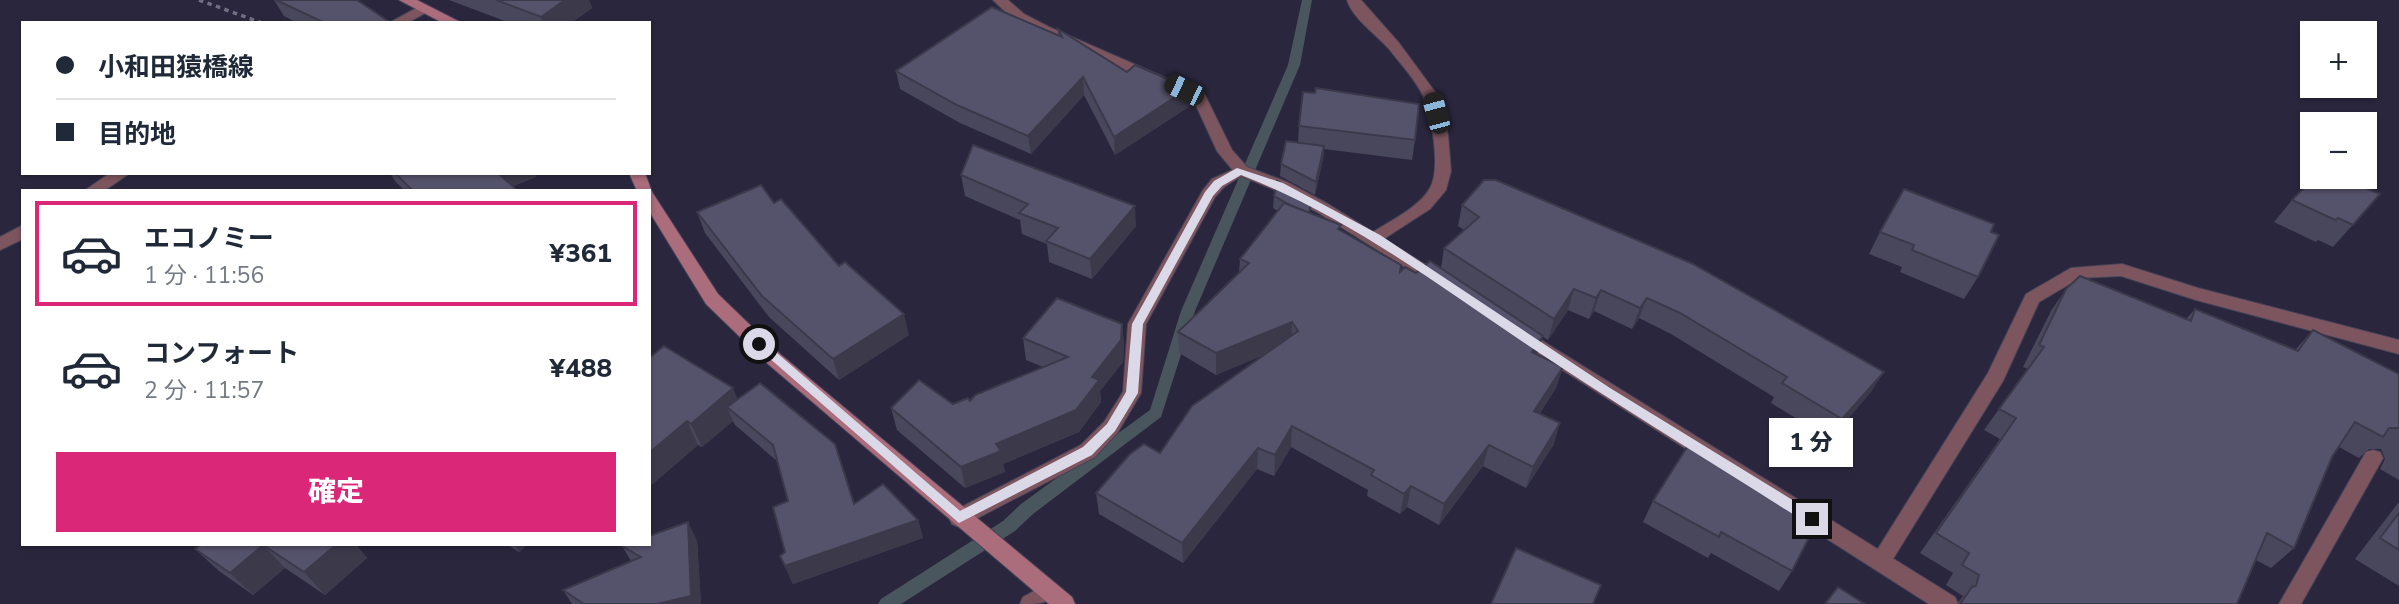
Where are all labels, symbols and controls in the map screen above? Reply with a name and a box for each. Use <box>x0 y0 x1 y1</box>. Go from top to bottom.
map controls <box>2300 21 2377 189</box>
button: + <box>2300 21 2377 98</box>
text: 小和田猿橋線 <box>98 50 254 85</box>
car <box>1161 71 1208 109</box>
car <box>1421 90 1452 136</box>
button: − <box>2300 112 2377 189</box>
text: 目的地 <box>98 117 176 152</box>
text: エコノミー <box>144 221 274 256</box>
icon: car <box>60 222 123 285</box>
text: ¥361 <box>550 236 612 271</box>
text: 1 分 · 11:56 <box>144 260 264 291</box>
route start <box>743 328 775 360</box>
text: コンフォート <box>144 336 299 371</box>
icon: car <box>60 337 123 400</box>
text: ¥488 <box>550 351 612 386</box>
text: 2 分 · 11:57 <box>144 375 264 406</box>
callout: 1 分 <box>1770 418 1854 466</box>
text: 1 分 <box>1789 427 1833 458</box>
button: 確定 <box>56 452 616 532</box>
route end <box>1796 503 1828 535</box>

